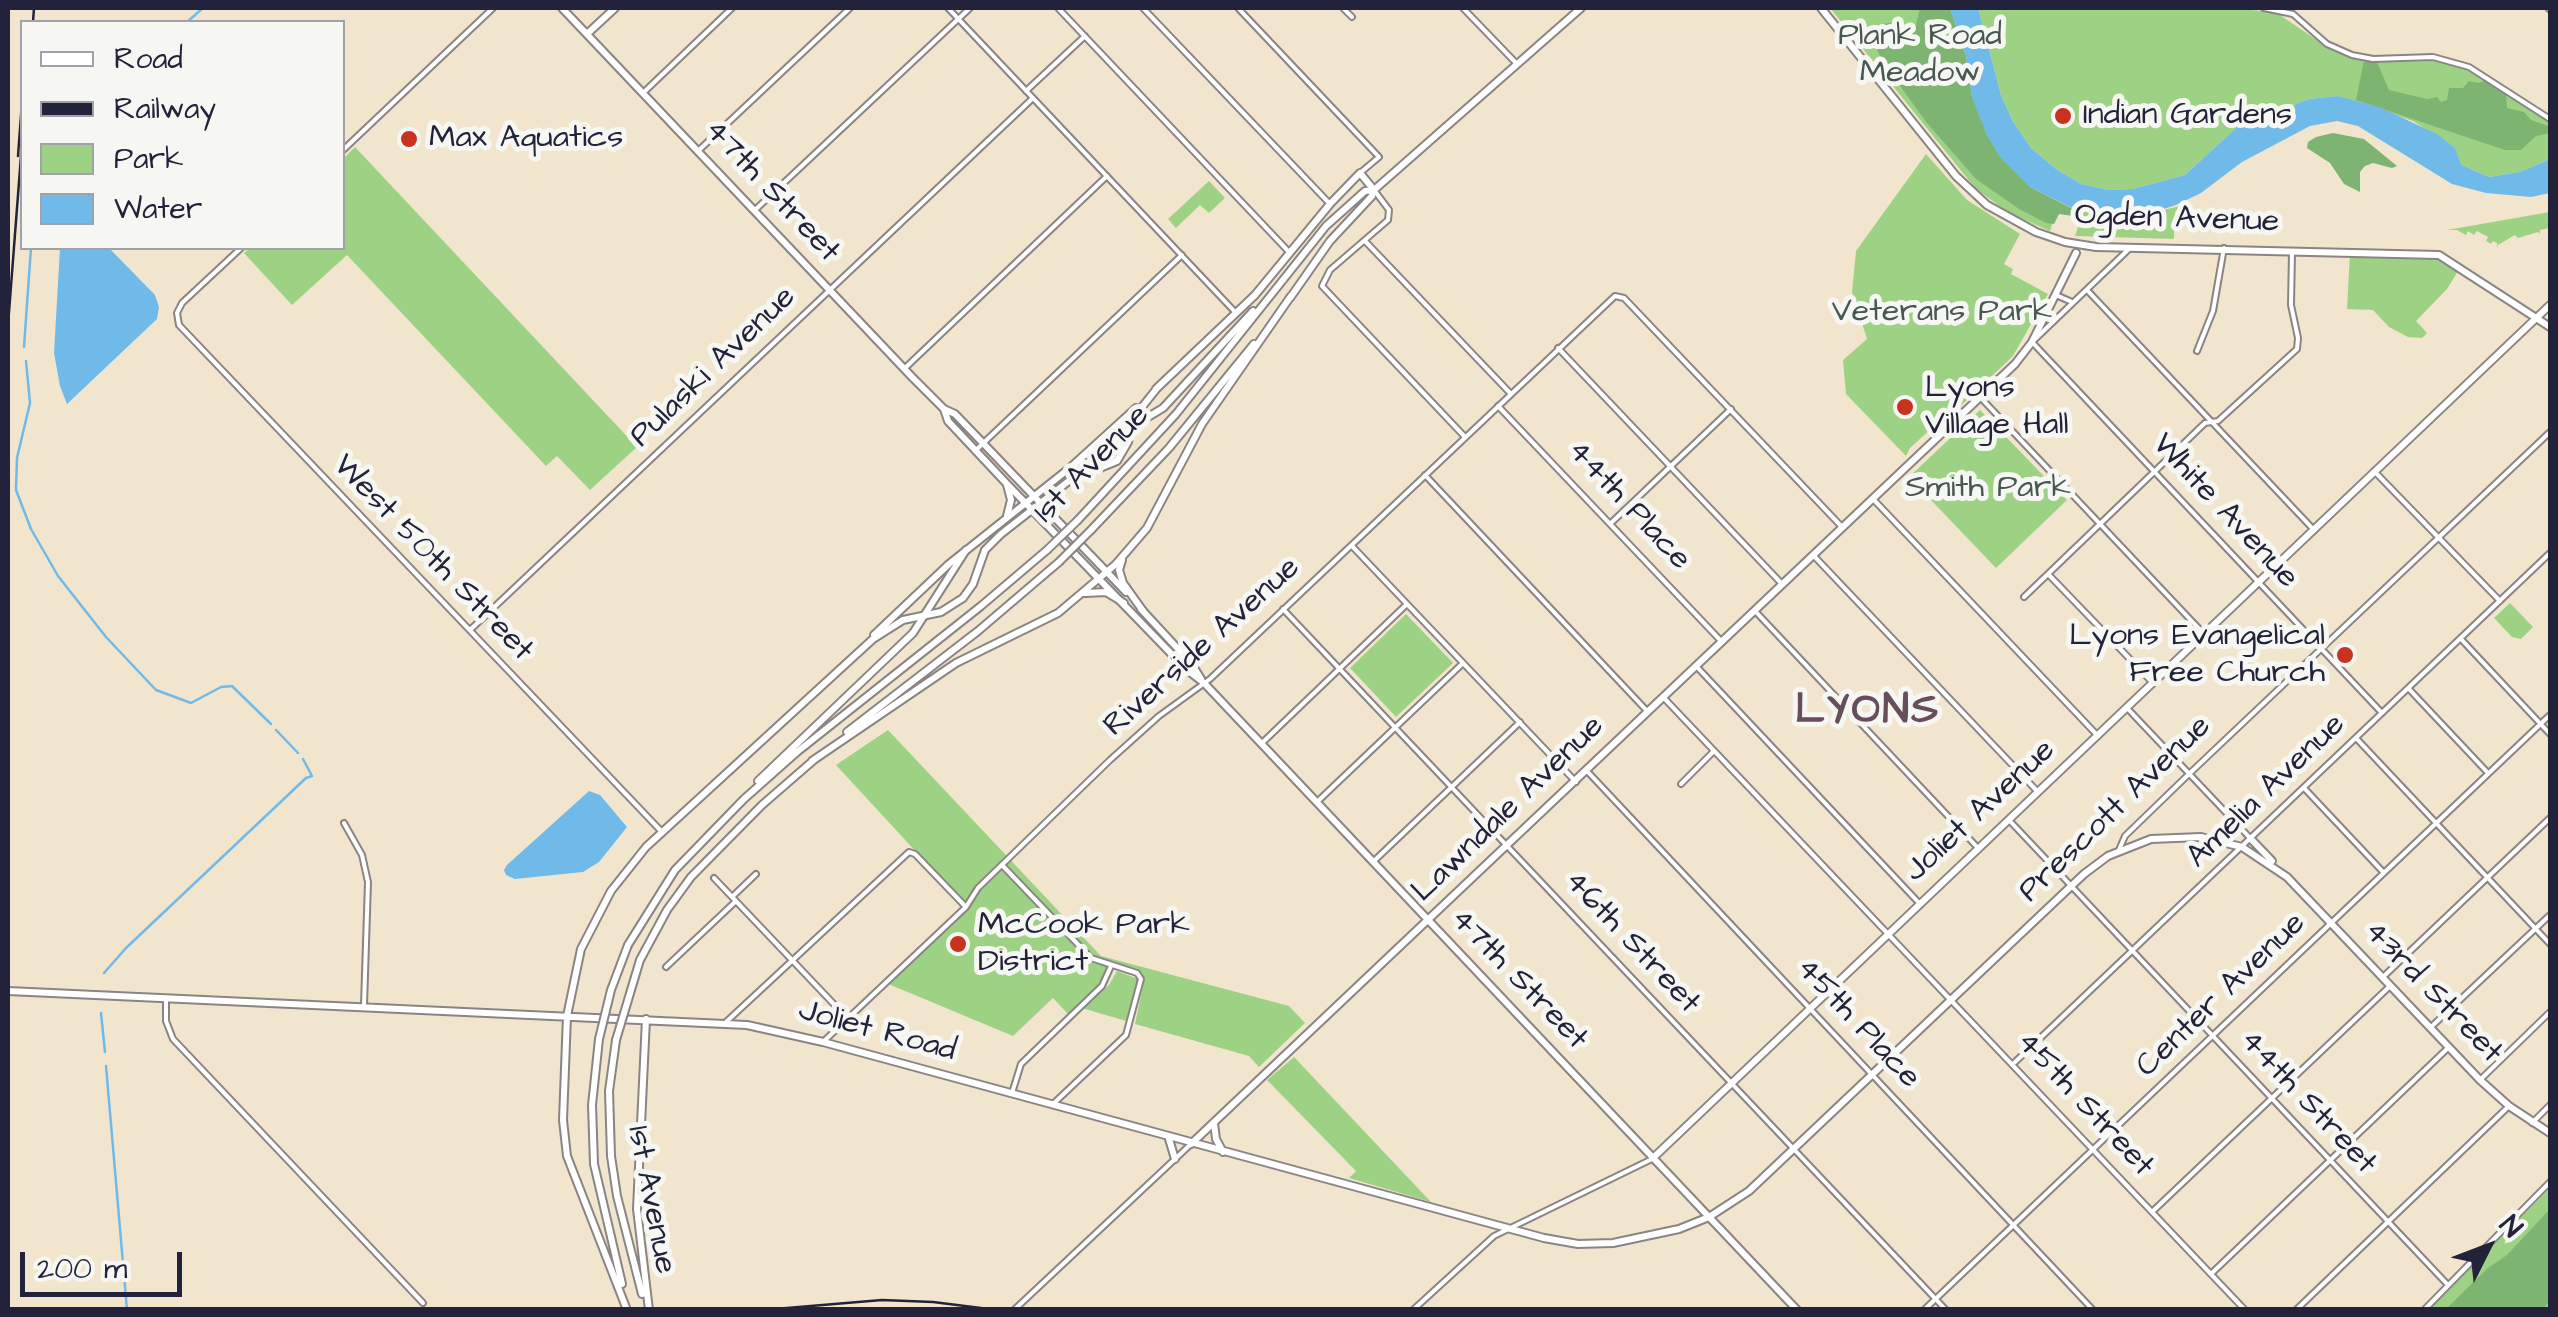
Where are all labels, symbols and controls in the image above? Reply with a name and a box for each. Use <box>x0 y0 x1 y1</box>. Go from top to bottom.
park label: Plank Road Meadow <box>1838 18 2002 93</box>
legend <box>20 20 345 250</box>
text: Road <box>114 38 183 80</box>
text: Railway <box>114 88 216 130</box>
place label: Indian Gardens <box>2083 97 2292 135</box>
marker: Indian Gardens <box>2052 105 2074 127</box>
street label: 47th Street <box>695 112 847 272</box>
place label: Max Aquatics <box>429 120 623 158</box>
marker: Max Aquatics <box>398 128 420 150</box>
text: Park <box>114 138 183 180</box>
text: Water <box>114 188 202 230</box>
street label: Ogden Avenue <box>2074 197 2280 243</box>
street label: Pulaski Avenue <box>623 279 805 457</box>
park label: Veterans Park <box>1832 294 2052 332</box>
place label: Lyons Village Hall <box>1925 370 2069 445</box>
marker: Lyons Village Hall <box>1894 396 1916 418</box>
street label: 1st Avenue <box>1027 398 1159 532</box>
street label: White Avenue <box>2143 427 2305 597</box>
street label: 44th Place <box>1558 433 1698 579</box>
street label: West 50th Street <box>324 448 540 670</box>
park label: Smith Park <box>1905 470 2071 508</box>
street label: Riverside Avenue <box>1097 550 1309 746</box>
place label: Lyons Evangelical Free Church <box>2069 618 2325 693</box>
marker: Lyons Evangelical Free Church <box>2334 644 2356 666</box>
district label: LYONS <box>1795 688 1941 738</box>
street label: Amelia Avenue <box>2180 707 2354 877</box>
street label: Lawndale Avenue <box>1405 709 1613 911</box>
street label: Prescott Avenue <box>2012 709 2220 911</box>
street label: Joliet Avenue <box>1898 733 2064 891</box>
street label: 46th Street <box>1555 863 1707 1023</box>
street label: 47th Street <box>1441 901 1595 1059</box>
street label: Center Avenue <box>2129 906 2315 1086</box>
place label: McCook Park District <box>978 907 1190 982</box>
street label: 43rd Street <box>2354 914 2510 1072</box>
marker: McCook Park District <box>947 933 969 955</box>
street label: 45th Place <box>1787 950 1927 1098</box>
street label: Joliet Road <box>794 993 960 1071</box>
street label: 44th Street <box>2230 1023 2384 1183</box>
street label: 45th Street <box>2007 1024 2161 1186</box>
street label: 1st Avenue <box>617 1123 683 1277</box>
north arrow <box>2438 1197 2538 1297</box>
text: N <box>2490 1207 2531 1246</box>
scale bar <box>25 1232 188 1294</box>
text: 200 m <box>37 1248 127 1290</box>

